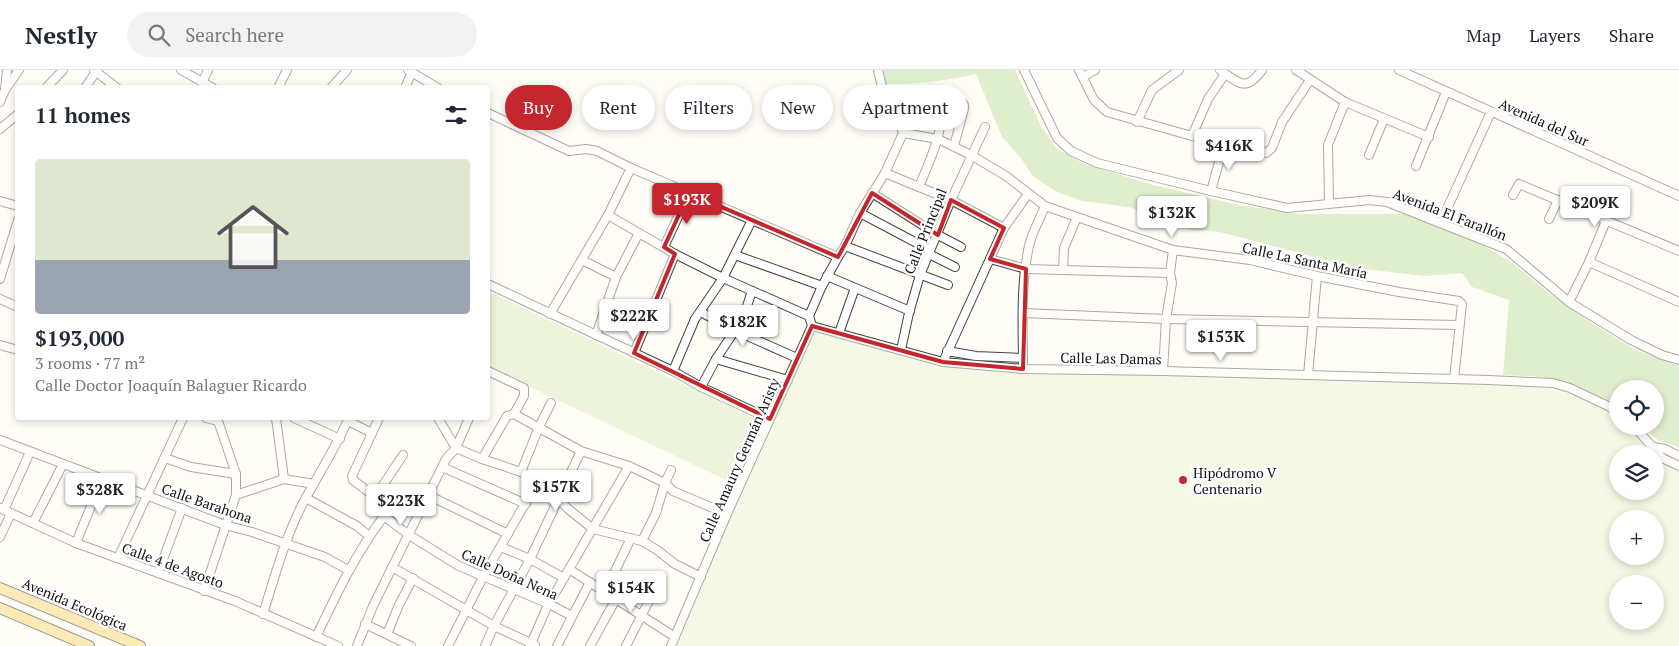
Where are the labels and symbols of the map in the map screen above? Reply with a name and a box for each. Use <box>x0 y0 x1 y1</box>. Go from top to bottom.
street label: Avenida del Sur <box>1496 94 1593 151</box>
pin: $416K <box>1194 128 1264 171</box>
pin: $193K <box>652 182 722 225</box>
street label: Avenida El Farallón <box>1390 184 1510 245</box>
street label: Calle Principal <box>899 185 951 277</box>
pin: $209K <box>1560 186 1630 228</box>
pin: $132K <box>1137 196 1207 238</box>
street label: Calle La Santa María <box>1241 237 1369 283</box>
pin: $222K <box>599 298 669 341</box>
pin: $182K <box>708 304 778 347</box>
pin: $153K <box>1186 320 1256 362</box>
street label: Calle Las Damas <box>1060 348 1162 368</box>
street label: Calle Amaury Germán Aristy <box>694 374 784 545</box>
place label: Hipódromo V Centenario <box>1193 463 1277 498</box>
pin: $157K <box>521 470 591 512</box>
pin: $328K <box>65 472 135 515</box>
marker: Hipódromo V Centenario <box>1177 474 1189 486</box>
street label: Calle Barahona <box>159 479 255 527</box>
pin: $223K <box>366 484 436 526</box>
street label: Calle 4 de Agosto <box>120 538 227 592</box>
street label: Calle Doña Nena <box>459 544 561 604</box>
pin: $154K <box>596 570 666 613</box>
street label: Avenida Ecológica <box>20 573 130 635</box>

